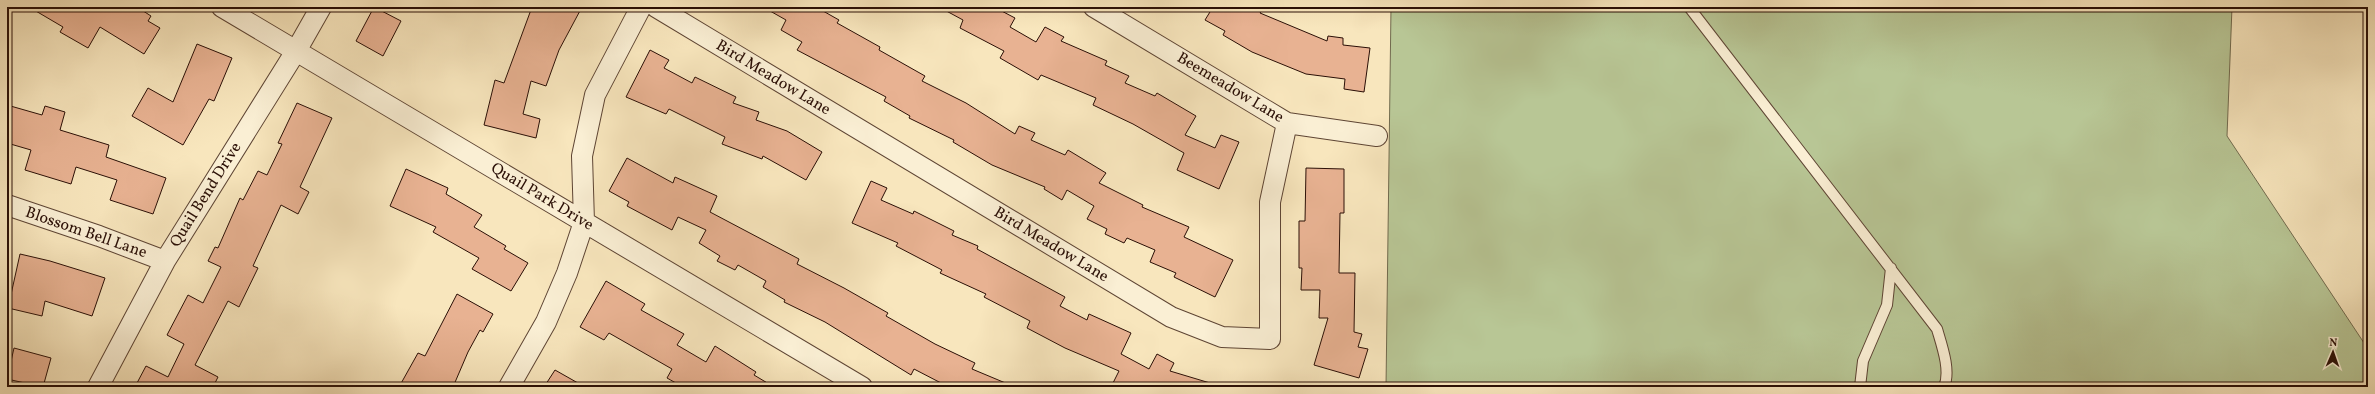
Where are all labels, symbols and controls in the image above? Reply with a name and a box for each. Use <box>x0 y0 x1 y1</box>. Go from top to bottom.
street label: Bird Meadow Lane <box>711 35 835 121</box>
street label: Beemeadow Lane <box>1172 47 1288 129</box>
street label: Quail Bend Drive <box>165 138 247 252</box>
street label: Quail Park Drive <box>486 158 598 236</box>
street label: Blossom Bell Lane <box>22 202 150 264</box>
street label: Bird Meadow Lane <box>989 202 1113 288</box>
north arrow <box>2313 332 2353 372</box>
text: N <box>2329 336 2338 351</box>

